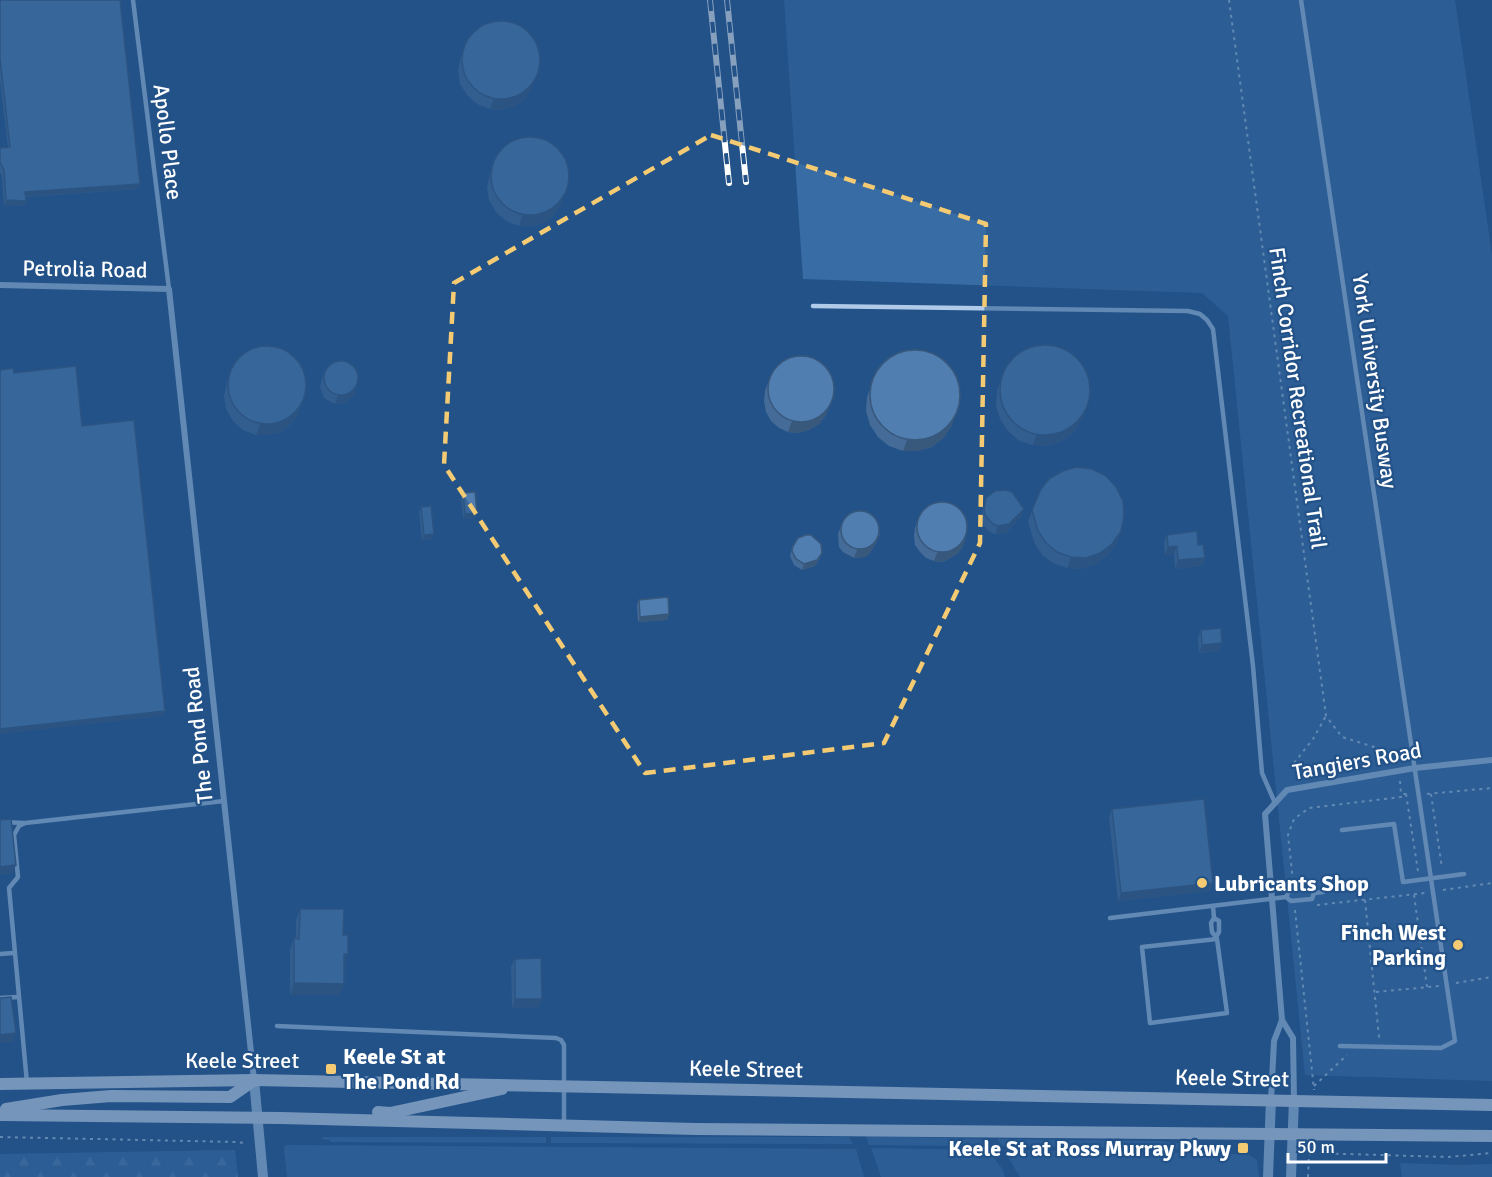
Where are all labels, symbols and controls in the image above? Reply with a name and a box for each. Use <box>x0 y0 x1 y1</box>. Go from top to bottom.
street label: Apollo Place <box>147 82 189 202</box>
street label: Finch Corridor Recreational Trail <box>1263 245 1333 551</box>
street label: Petrolia Road <box>22 254 148 284</box>
street label: York University Busway <box>1347 272 1404 491</box>
street label: The Pond Road <box>177 665 219 805</box>
street label: Tangiers Road <box>1290 736 1424 786</box>
place label: Lubricants Shop <box>1214 870 1369 897</box>
marker: Lubricants Shop <box>1195 876 1209 890</box>
place label: Finch West Parking <box>1340 919 1446 971</box>
marker: Finch West Parking <box>1451 938 1465 952</box>
place label: Keele St at The Pond Rd <box>343 1043 460 1095</box>
street label: Keele Street <box>185 1047 299 1074</box>
street label: Keele Street <box>689 1055 804 1083</box>
marker: Keele St at The Pond Rd <box>324 1062 338 1076</box>
street label: Keele Street <box>1175 1064 1290 1092</box>
scale bar <box>1288 1126 1386 1164</box>
place label: Keele St at Ross Murray Pkwy <box>948 1135 1231 1162</box>
text: 50 m <box>1297 1136 1335 1158</box>
marker: Keele St at Ross Murray Pkwy <box>1236 1141 1250 1155</box>

